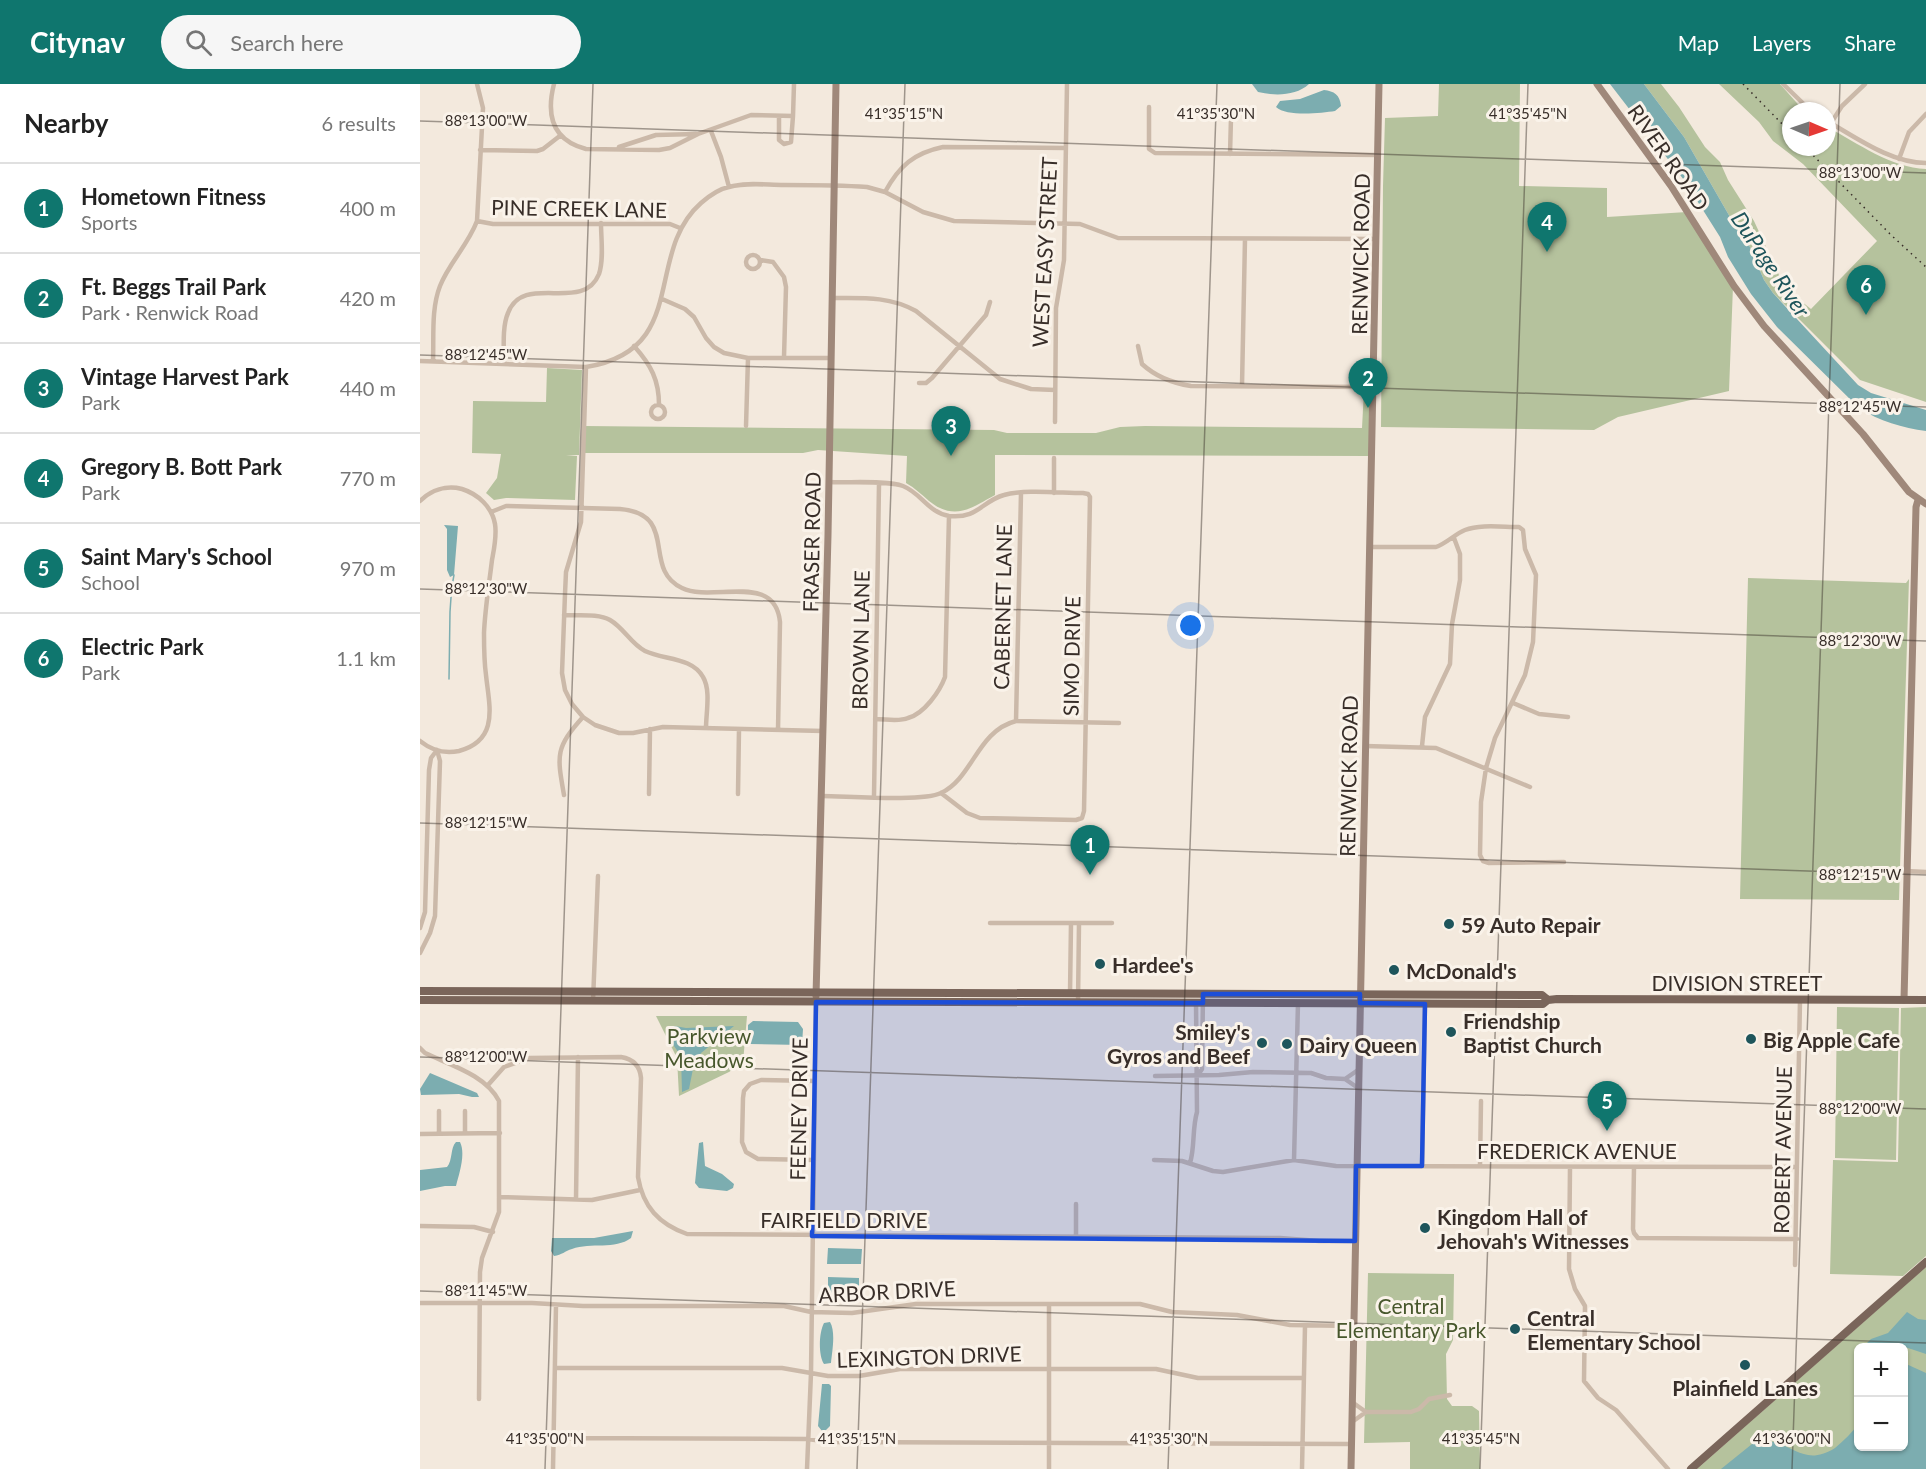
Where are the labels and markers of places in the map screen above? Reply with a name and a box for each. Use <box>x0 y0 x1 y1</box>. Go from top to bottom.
pin: 4 <box>1528 202 1566 252</box>
pin: 6 <box>1846 266 1886 315</box>
pin: 2 <box>1348 358 1388 408</box>
pin: 3 <box>932 406 970 456</box>
pin: 1 <box>1070 826 1110 875</box>
place label: 59 Auto Repair <box>1461 912 1601 937</box>
marker: 59 Auto Repair <box>1442 917 1456 931</box>
place label: Hardee's <box>1112 952 1193 977</box>
marker: Hardee's <box>1093 957 1107 971</box>
place label: McDonald's <box>1406 958 1517 983</box>
marker: McDonald's <box>1387 963 1401 977</box>
place label: Friendship Baptist Church <box>1463 1008 1602 1057</box>
place label: Smiley's Gyros and Beef <box>1107 1019 1250 1068</box>
marker: Friendship Baptist Church <box>1444 1025 1458 1039</box>
place label: Big Apple Cafe <box>1763 1027 1900 1052</box>
place label: Dairy Queen <box>1299 1032 1417 1057</box>
marker: Big Apple Cafe <box>1744 1032 1758 1046</box>
marker: Smiley's Gyros and Beef <box>1255 1036 1269 1050</box>
marker: Dairy Queen <box>1280 1037 1294 1051</box>
pin: 5 <box>1588 1082 1626 1131</box>
place label: Kingdom Hall of Jehovah's Witnesses <box>1437 1204 1629 1253</box>
marker: Kingdom Hall of Jehovah's Witnesses <box>1418 1221 1432 1235</box>
place label: Central Elementary School <box>1527 1305 1701 1354</box>
marker: Central Elementary School <box>1508 1322 1522 1336</box>
marker: Plainfield Lanes <box>1738 1358 1752 1372</box>
place label: Plainfield Lanes <box>1672 1375 1818 1400</box>

